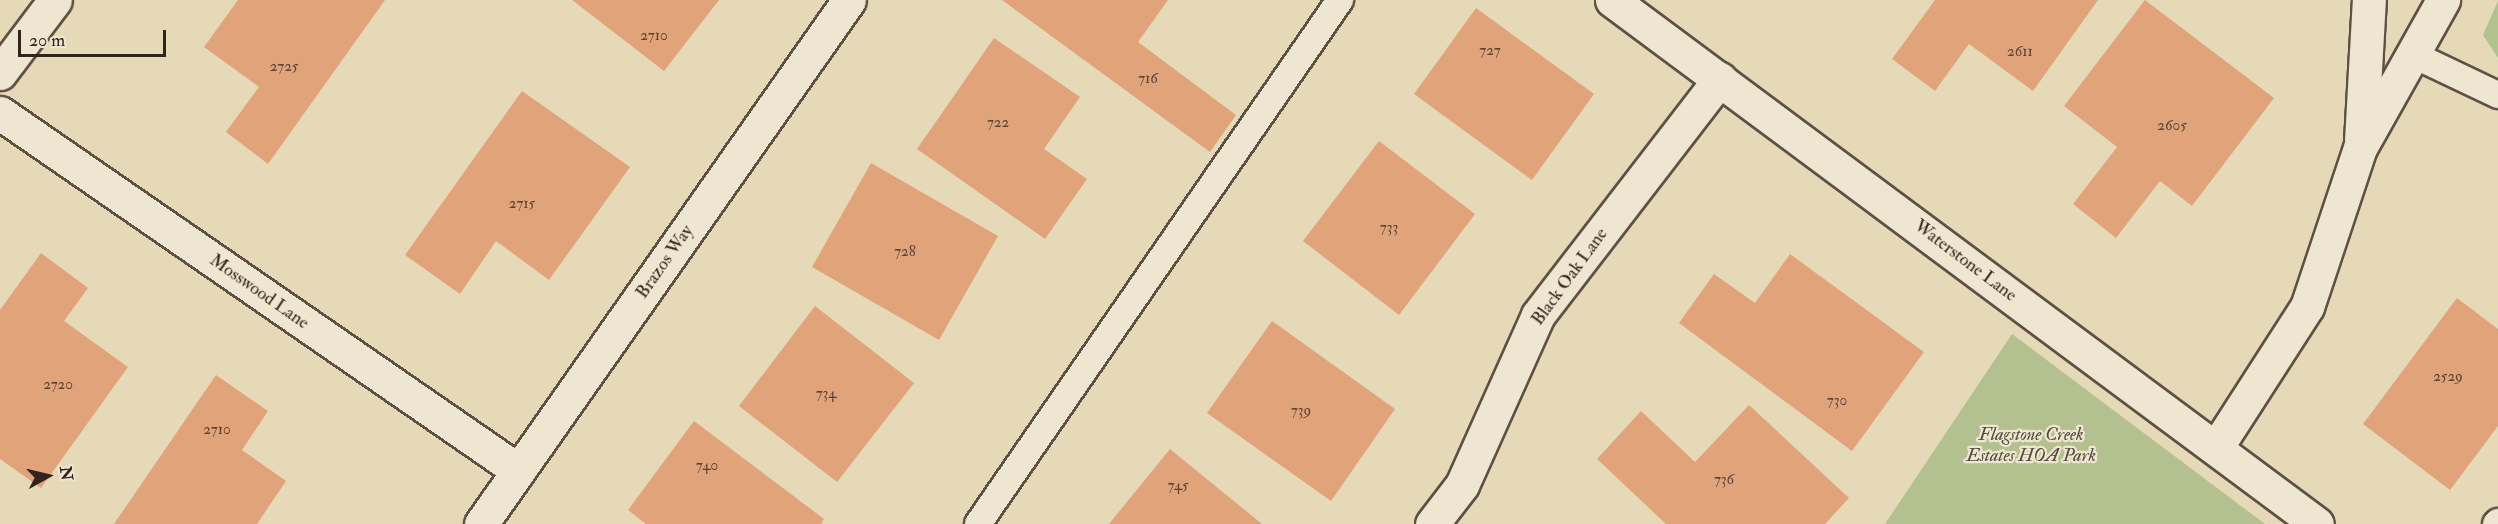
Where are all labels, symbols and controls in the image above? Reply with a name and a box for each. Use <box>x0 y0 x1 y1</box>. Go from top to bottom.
scale bar <box>21 18 170 56</box>
house number: 2710 <box>640 27 668 45</box>
text: 20 m <box>29 29 65 52</box>
house number: 727 <box>1479 42 1501 60</box>
house number: 2611 <box>2007 43 2033 61</box>
house number: 2725 <box>270 58 298 76</box>
house number: 716 <box>1138 70 1158 88</box>
house number: 722 <box>987 114 1009 132</box>
house number: 2605 <box>2157 117 2187 135</box>
house number: 2715 <box>509 195 535 213</box>
street label: Waterstone Lane <box>1910 215 2020 307</box>
house number: 733 <box>1380 219 1398 237</box>
street label: Brazos Way <box>632 221 698 303</box>
street label: Black Oak Lane <box>1527 224 1613 330</box>
house number: 728 <box>894 243 916 261</box>
street label: Mosswood Lane <box>205 250 313 334</box>
house number: 2529 <box>2433 368 2463 386</box>
house number: 2720 <box>43 376 73 394</box>
house number: 734 <box>816 385 836 403</box>
house number: 730 <box>1827 392 1847 410</box>
house number: 739 <box>1291 402 1311 420</box>
house number: 2710 <box>203 421 231 439</box>
park label: Flagstone Creek Estates HOA Park <box>1966 425 2096 468</box>
north arrow <box>18 446 78 506</box>
house number: 740 <box>696 457 718 475</box>
text: N <box>55 465 77 482</box>
house number: 736 <box>1714 471 1734 489</box>
house number: 745 <box>1167 477 1189 495</box>

